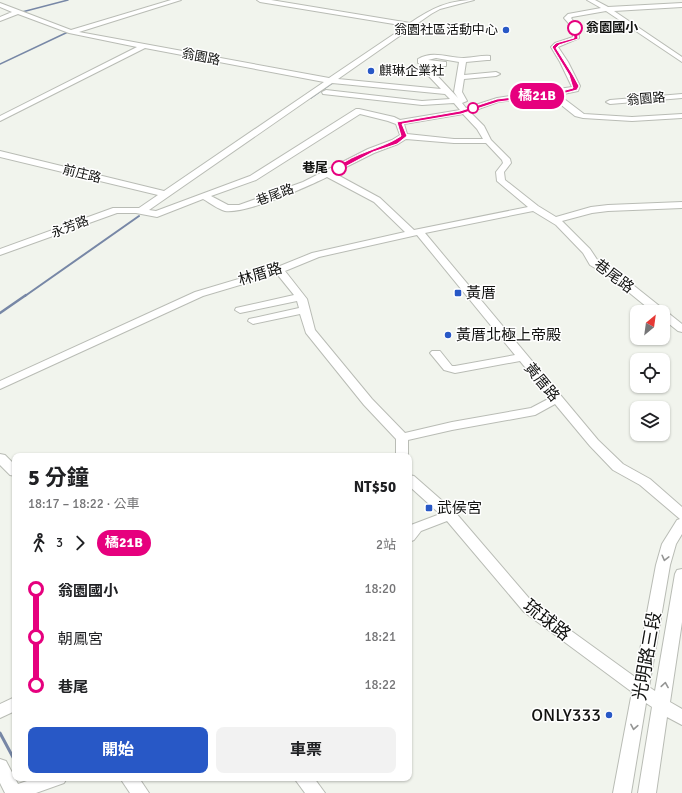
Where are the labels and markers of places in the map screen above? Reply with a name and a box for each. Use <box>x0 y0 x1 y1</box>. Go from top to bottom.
marker: 翁園國小 <box>567 20 583 36</box>
place label: 翁園國小 <box>586 20 639 36</box>
place label: 翁園社區活動中心 <box>394 22 498 38</box>
marker: 翁園社區活動中心 <box>501 25 511 35</box>
place label: 麒琳企業社 <box>379 63 444 79</box>
marker: 麒琳企業社 <box>366 66 376 76</box>
unlabelled marker <box>467 102 479 114</box>
place label: 巷尾 <box>302 160 328 176</box>
marker: 巷尾 <box>331 160 347 176</box>
place label: 黃厝 <box>466 284 496 302</box>
marker: 黃厝 <box>453 288 463 298</box>
place label: 黃厝北極上帝殿 <box>456 326 561 344</box>
marker: 黃厝北極上帝殿 <box>443 330 453 340</box>
place label: 武侯宮 <box>437 499 482 517</box>
marker: 武侯宮 <box>424 503 434 513</box>
place label: ONLY333 <box>531 704 601 726</box>
marker: ONLY333 <box>604 710 614 720</box>

